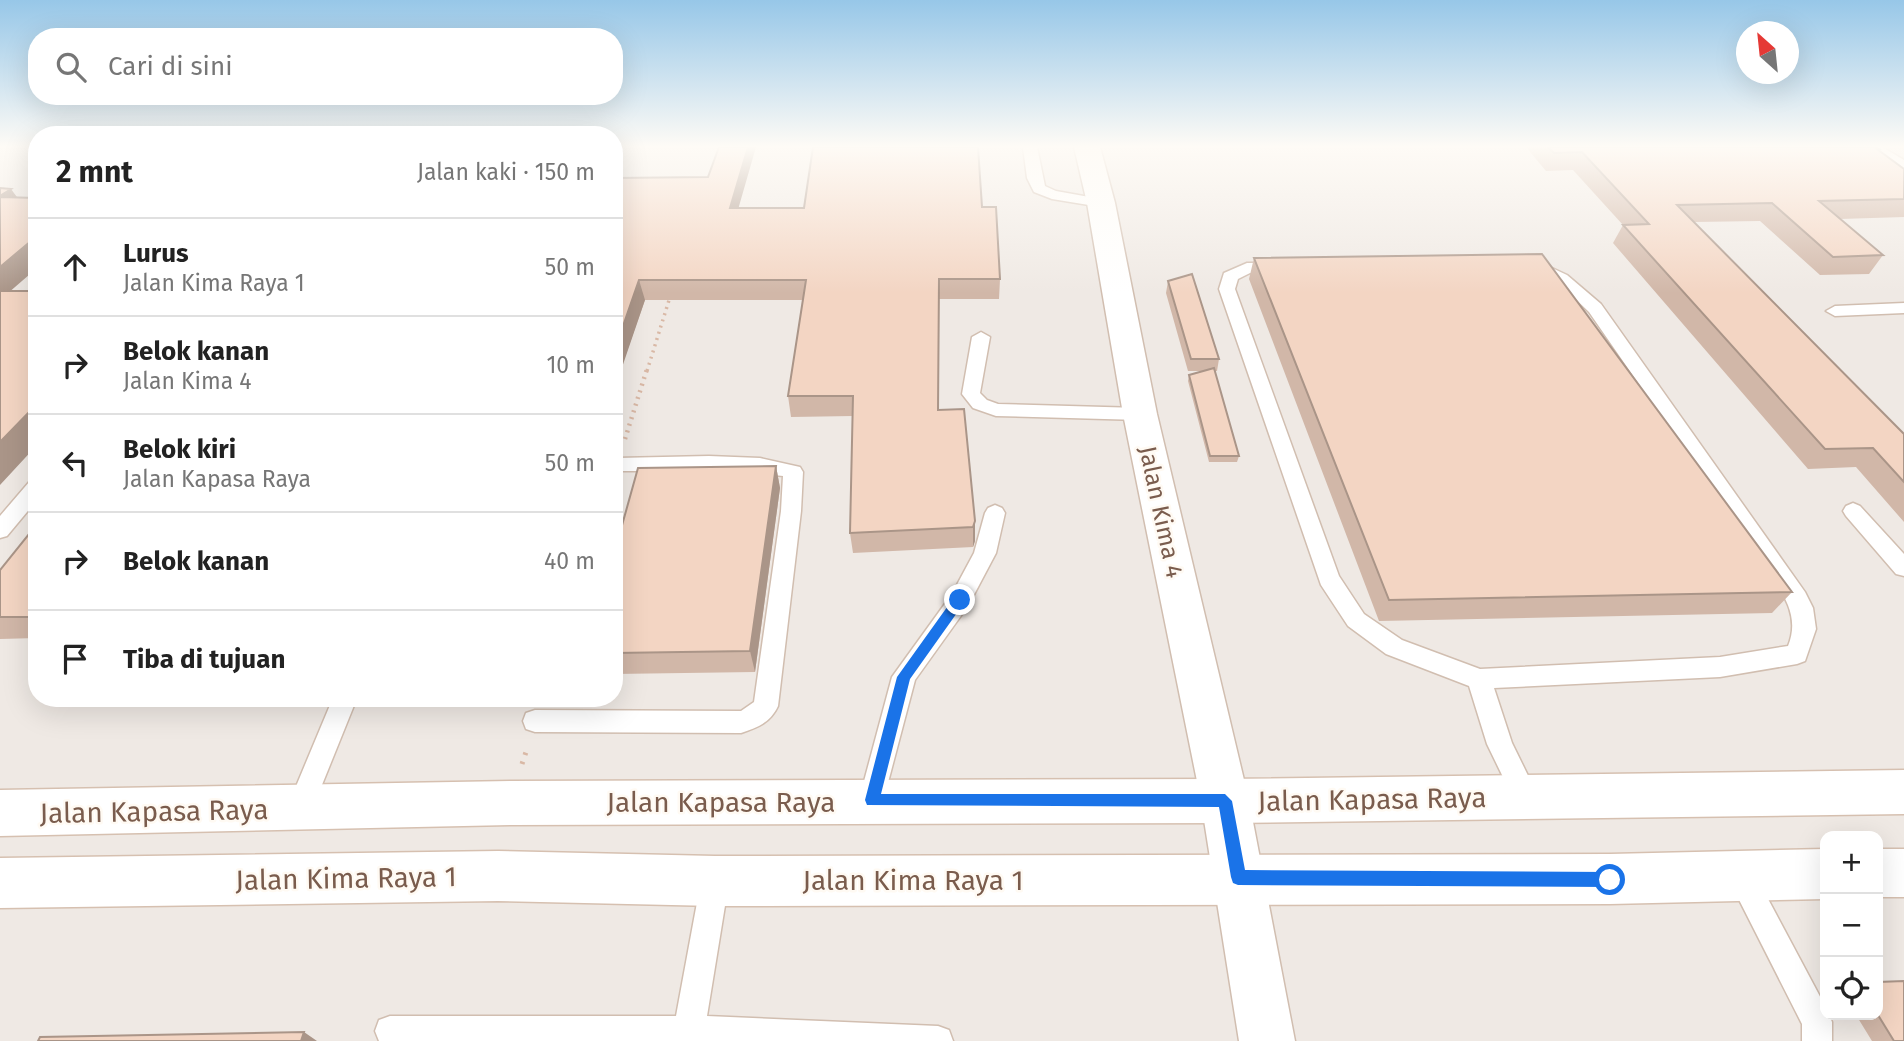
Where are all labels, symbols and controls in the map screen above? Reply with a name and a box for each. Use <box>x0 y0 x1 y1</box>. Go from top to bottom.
north arrow <box>1736 21 1799 84</box>
search box <box>28 28 623 105</box>
icon: search <box>52 48 90 86</box>
text: Cari di sini <box>108 51 233 82</box>
text: 2 mnt <box>56 154 133 190</box>
text: Jalan kaki · 150 m <box>417 158 595 186</box>
text: Lurus <box>123 238 189 269</box>
icon: ahead <box>56 248 94 286</box>
text: 50 m <box>545 253 595 281</box>
text: Jalan Kima Raya 1 <box>123 269 305 297</box>
text: Belok kanan <box>123 336 269 367</box>
icon: right <box>56 346 94 384</box>
text: 10 m <box>546 351 595 379</box>
text: Jalan Kima 4 <box>123 367 252 395</box>
text: Belok kiri <box>123 434 236 465</box>
street label: Jalan Kima 4 <box>1133 443 1189 581</box>
icon: left <box>56 444 94 482</box>
text: 50 m <box>545 449 595 477</box>
text: Jalan Kapasa Raya <box>123 465 311 493</box>
icon: right <box>56 542 94 580</box>
text: Belok kanan <box>123 546 269 577</box>
text: 40 m <box>544 547 595 575</box>
route end <box>944 584 975 615</box>
icon: arrive <box>56 640 94 678</box>
text: Tiba di tujuan <box>123 644 285 675</box>
street label: Jalan Kapasa Raya <box>1257 781 1487 818</box>
street label: Jalan Kapasa Raya <box>607 786 835 819</box>
street label: Jalan Kapasa Raya <box>39 793 269 830</box>
map controls <box>1820 831 1883 1020</box>
button: + <box>1820 831 1883 894</box>
street label: Jalan Kima Raya 1 <box>235 860 457 897</box>
street label: Jalan Kima Raya 1 <box>802 864 1024 897</box>
route start <box>1594 864 1625 895</box>
button: − <box>1820 894 1883 957</box>
button: locate <box>1820 957 1883 1020</box>

